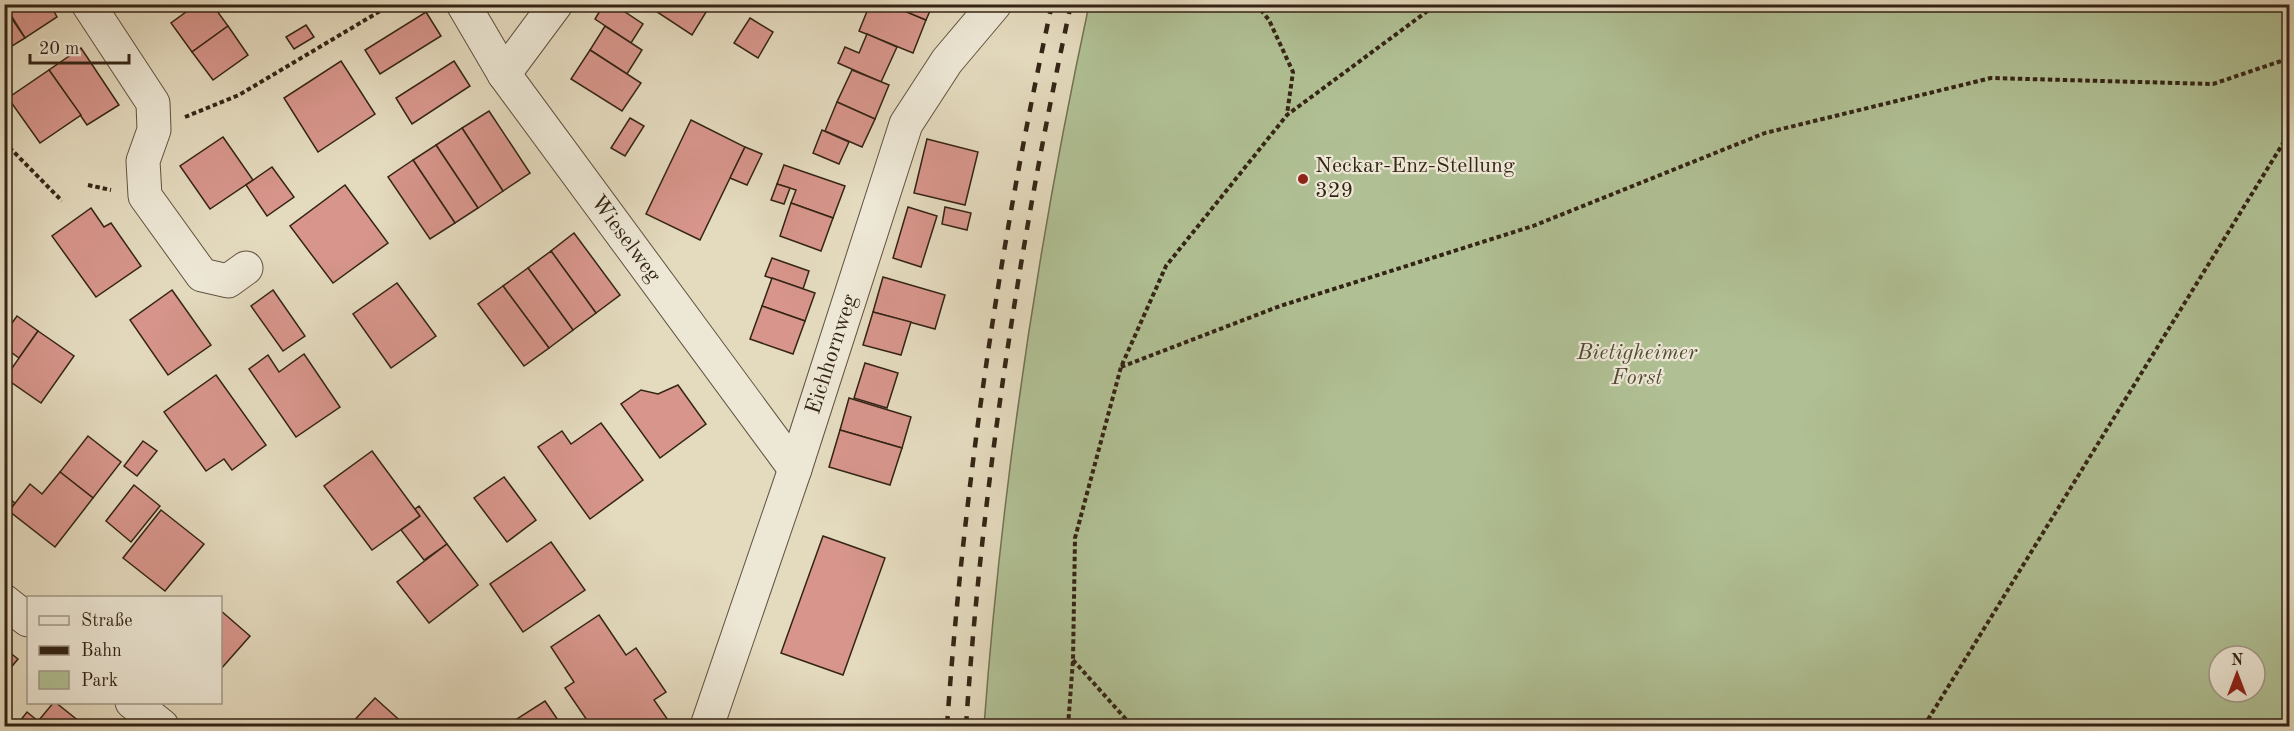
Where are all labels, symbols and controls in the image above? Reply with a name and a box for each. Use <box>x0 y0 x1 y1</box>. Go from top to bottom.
scale bar <box>30 27 129 65</box>
text: 20 m <box>39 40 79 58</box>
place label: Neckar-Enz-Stellung 329 <box>1315 155 1515 202</box>
marker: Neckar-Enz-Stellung 329 <box>1296 172 1310 186</box>
street label: Wieselweg <box>586 191 665 287</box>
street label: Eichhornweg <box>802 292 861 417</box>
park label: Bietigheimer Forst <box>1576 342 1698 389</box>
legend <box>27 596 222 704</box>
text: Straße <box>81 612 132 630</box>
text: Bahn <box>81 642 122 660</box>
north arrow <box>2207 644 2267 704</box>
text: N <box>2231 653 2244 669</box>
text: Park <box>81 672 118 690</box>

